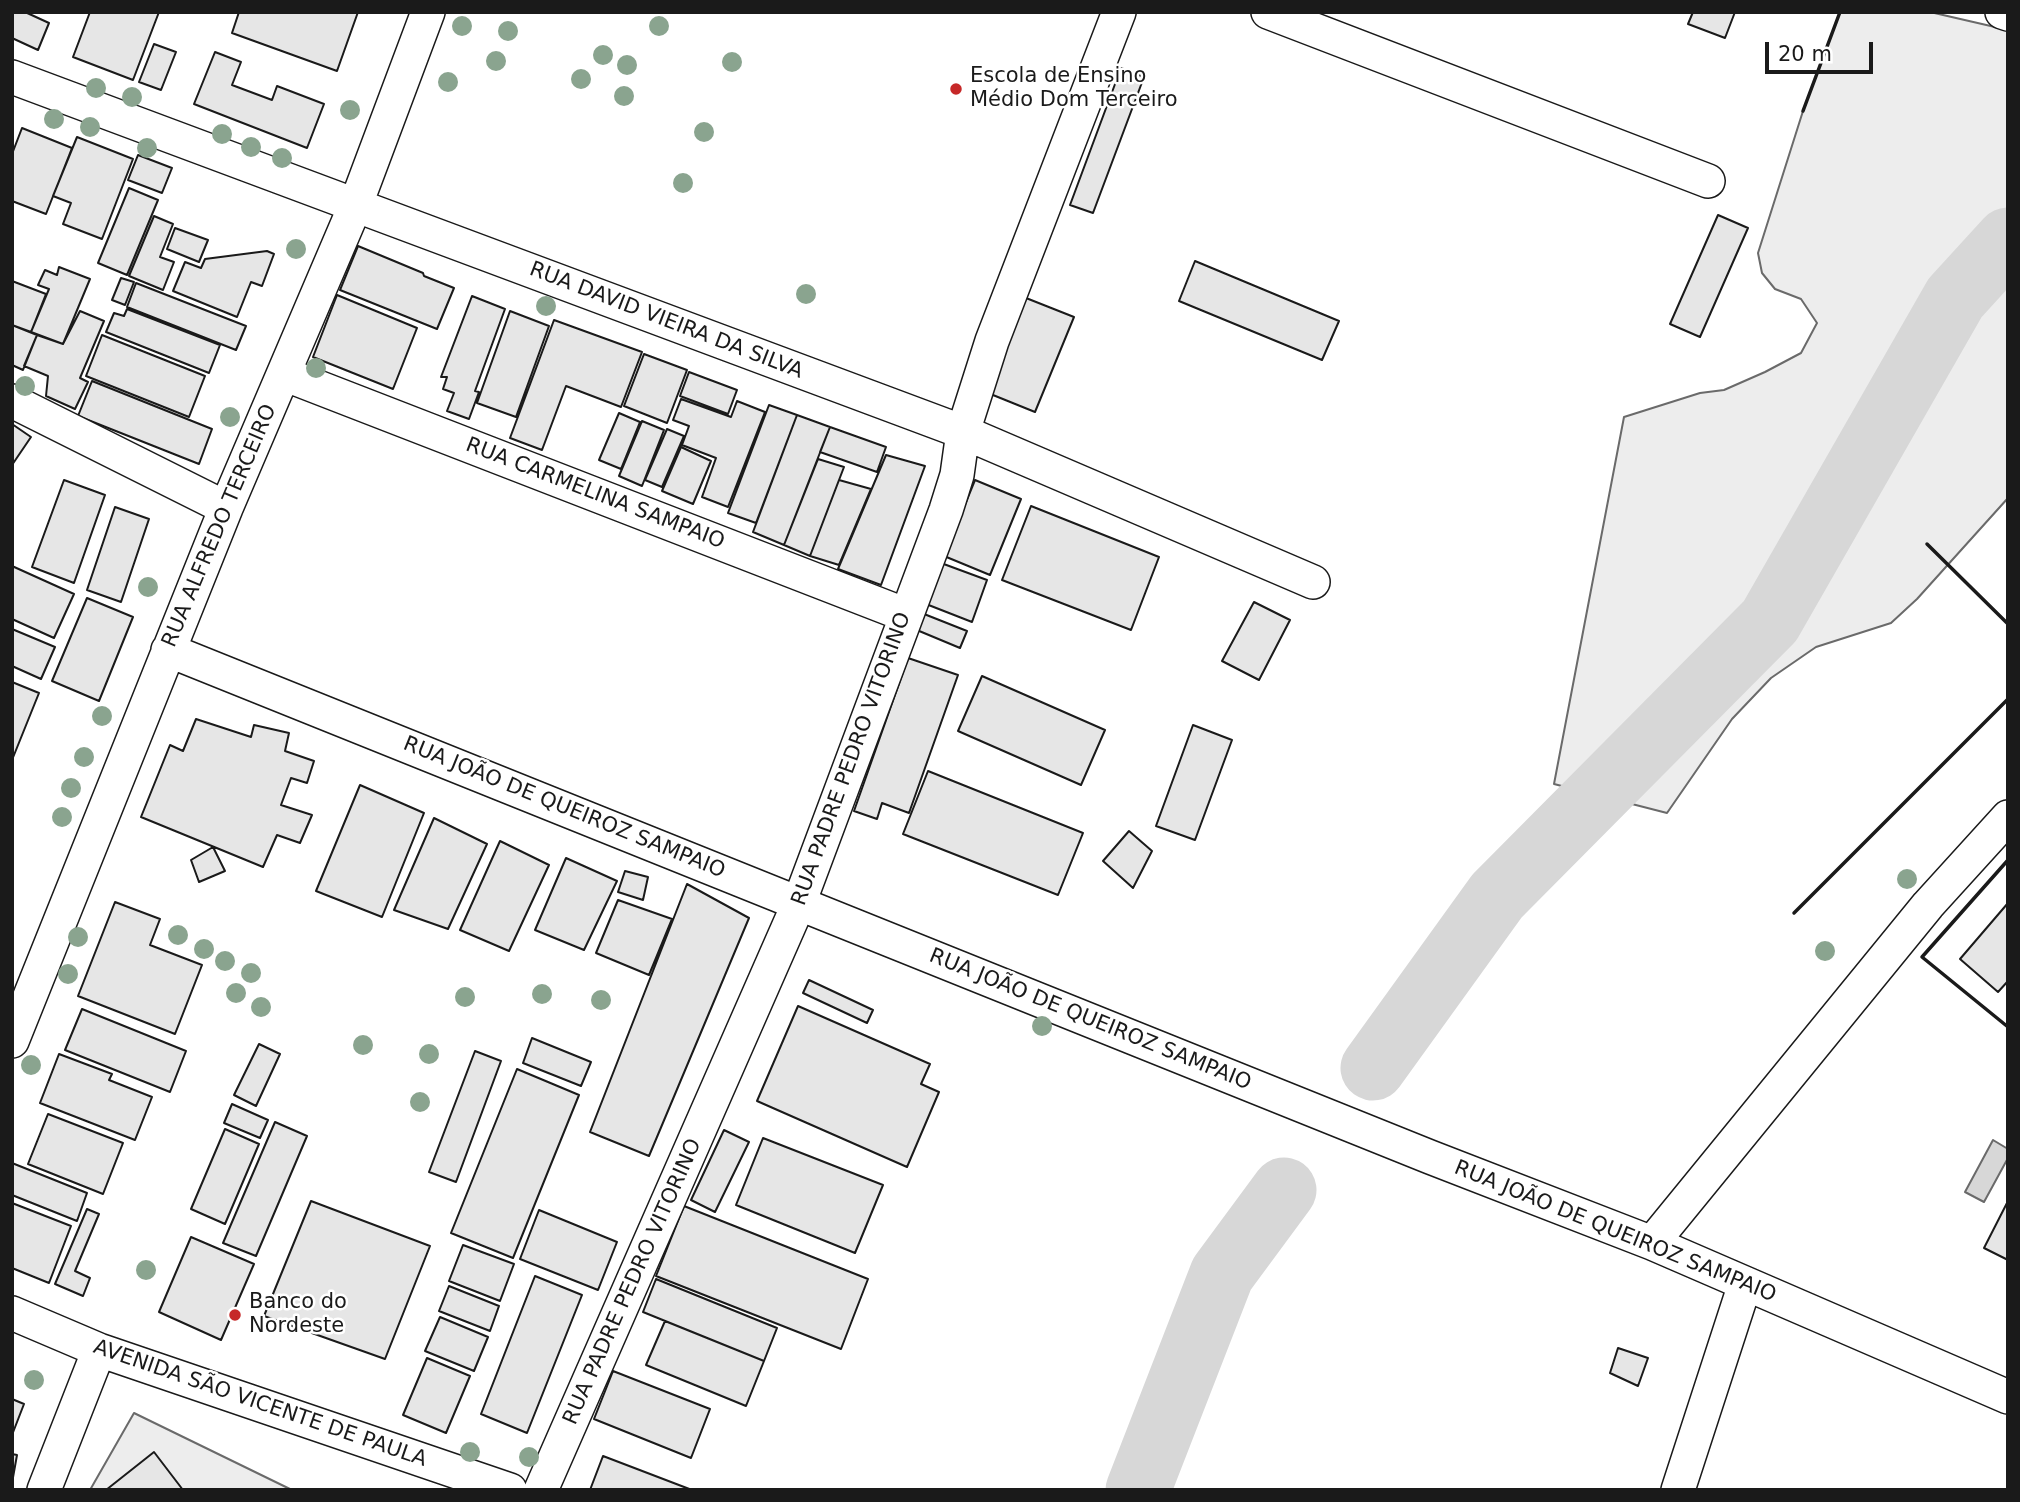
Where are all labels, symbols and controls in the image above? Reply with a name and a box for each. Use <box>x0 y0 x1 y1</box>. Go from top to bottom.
scale bar <box>1768 28 1876 72</box>
text: 20 m <box>1778 42 1832 66</box>
place label: Escola de Ensino Médio Dom Terceiro <box>970 64 1178 114</box>
marker: Escola de Ensino Médio Dom Terceiro <box>948 81 964 97</box>
street label: RUA DAVID VIEIRA DA SILVA <box>526 257 806 385</box>
street label: RUA ALFREDO TERCEIRO <box>157 401 283 651</box>
street label: RUA CARMELINA SAMPAIO <box>462 433 728 555</box>
street label: RUA PADRE PEDRO VITORINO <box>787 609 917 909</box>
street label: RUA JOÃO DE QUEIROZ SAMPAIO <box>399 732 729 884</box>
street label: RUA JOÃO DE QUEIROZ SAMPAIO <box>925 944 1255 1096</box>
street label: RUA PADRE PEDRO VITORINO <box>558 1135 708 1429</box>
street label: RUA JOÃO DE QUEIROZ SAMPAIO <box>1450 1156 1780 1308</box>
place label: Banco do Nordeste <box>249 1290 347 1340</box>
marker: Banco do Nordeste <box>227 1307 243 1323</box>
street label: AVENIDA SÃO VICENTE DE PAULA <box>90 1335 430 1473</box>

